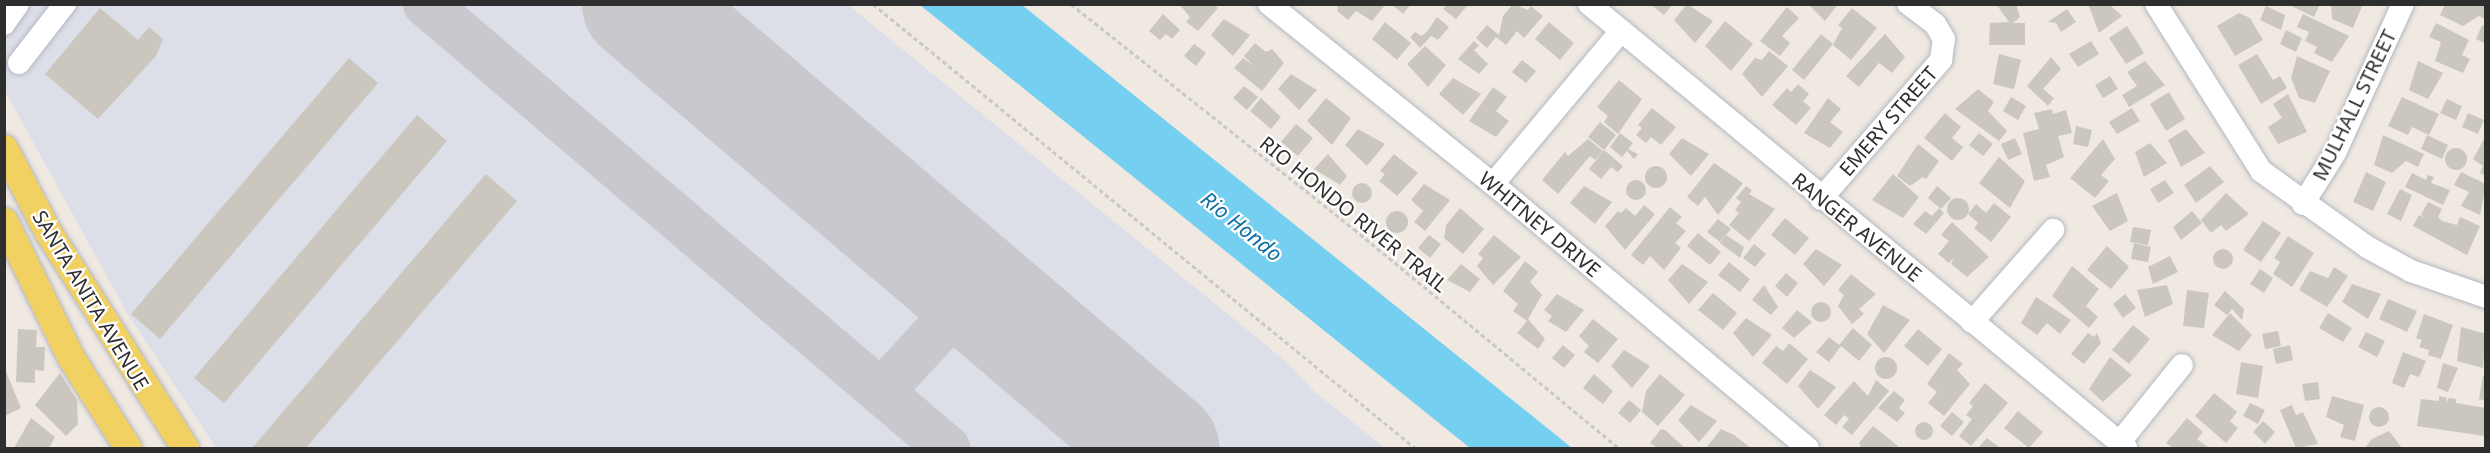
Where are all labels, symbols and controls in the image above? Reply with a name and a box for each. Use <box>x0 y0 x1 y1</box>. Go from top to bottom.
street label: MULHALL STREET <box>2307 26 2401 184</box>
street label: EMERY STREET <box>1834 61 1942 181</box>
street label: RIO HONDO RIVER TRAIL <box>1255 131 1453 297</box>
street label: WHITNEY DRIVE <box>1474 166 1606 282</box>
street label: RANGER AVENUE <box>1787 167 1927 287</box>
water label: Rio Hondo <box>1196 186 1288 266</box>
street label: SANTA ANITA AVENUE <box>28 206 154 394</box>

